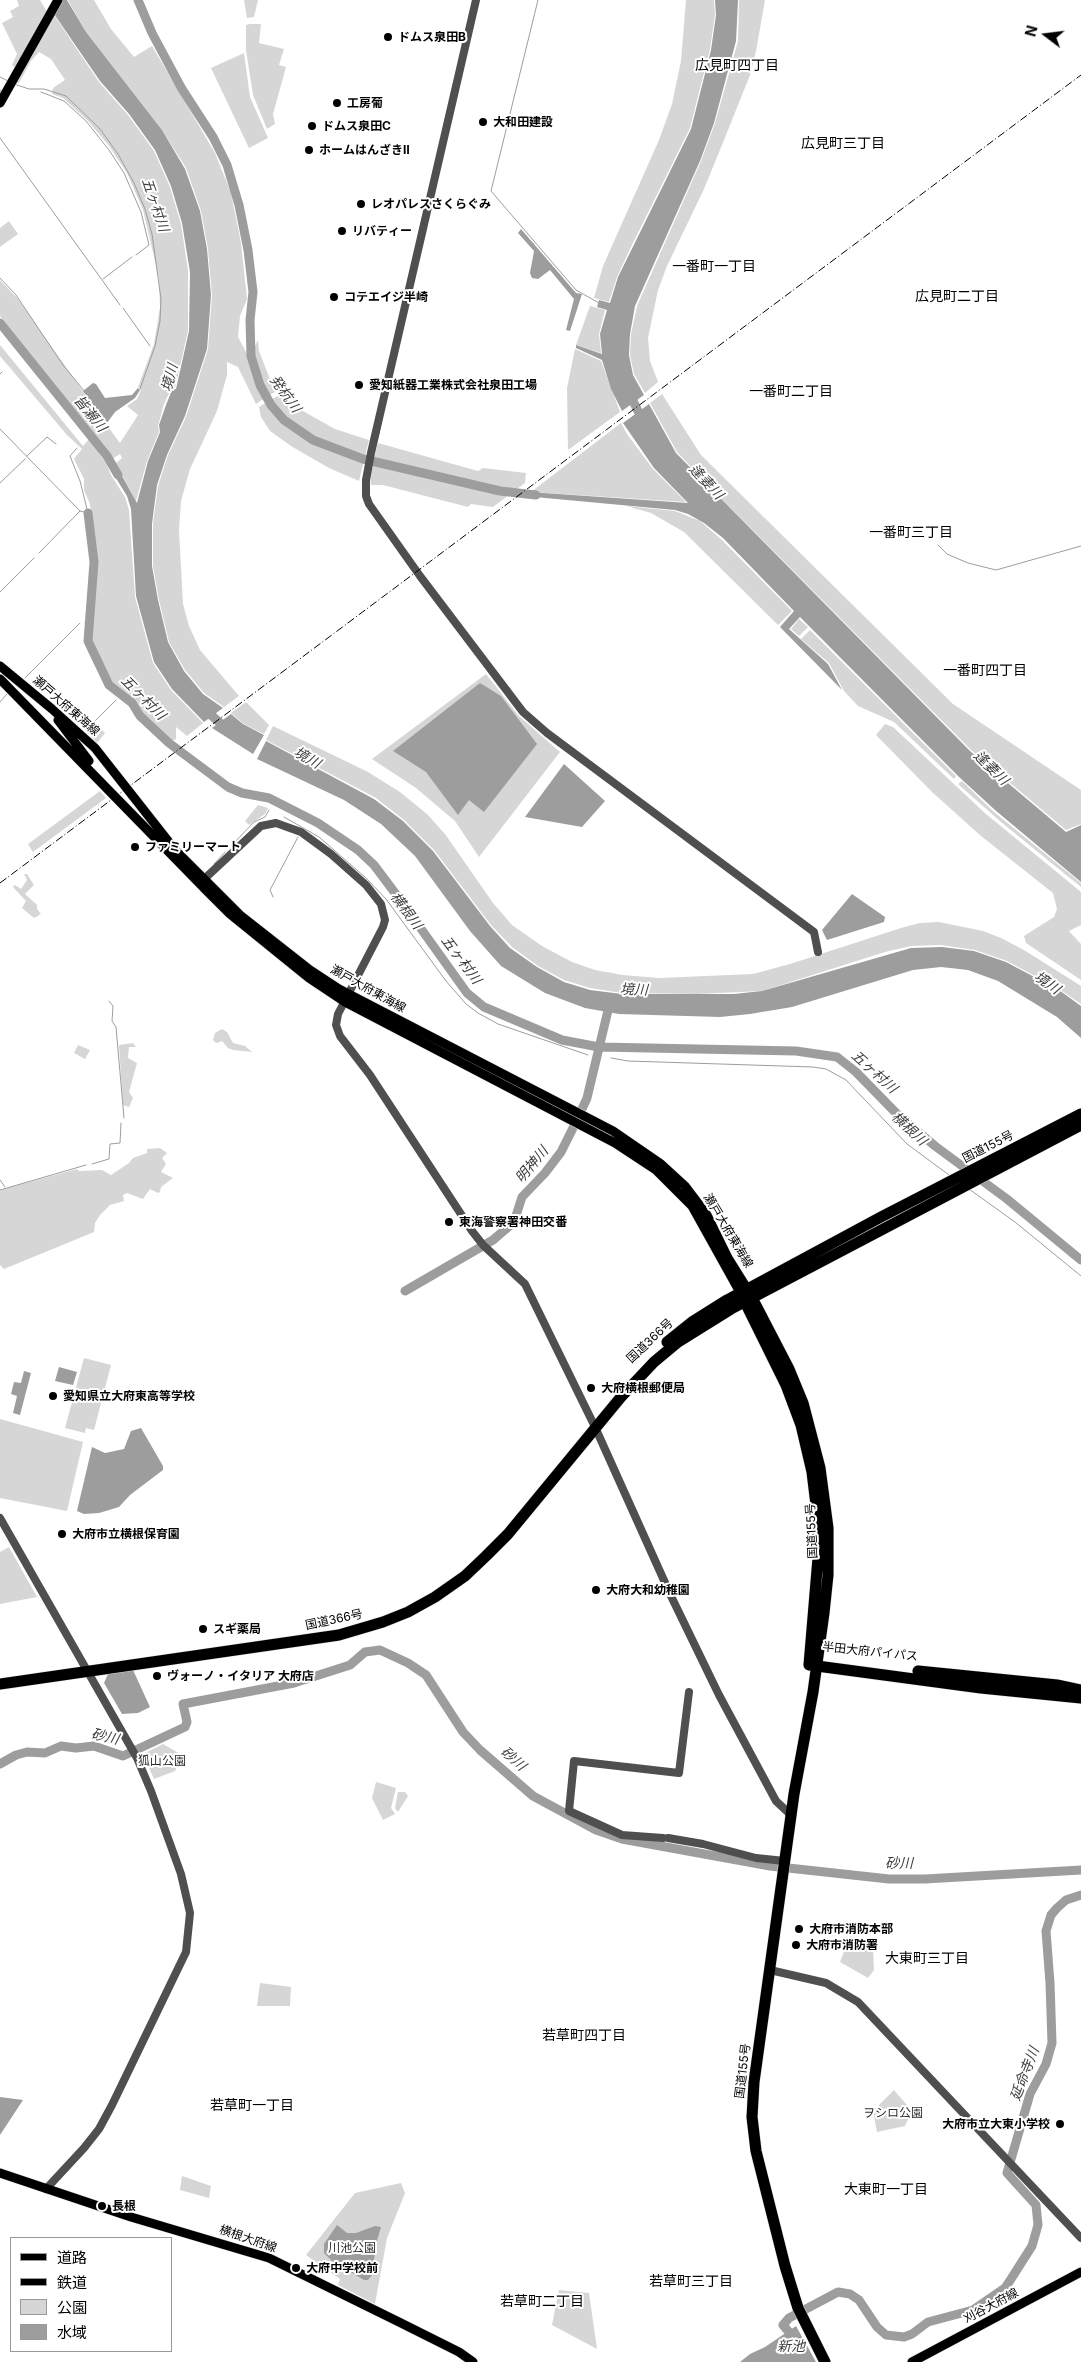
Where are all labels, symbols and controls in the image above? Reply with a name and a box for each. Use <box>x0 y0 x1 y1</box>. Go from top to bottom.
north arrow <box>1021 10 1071 60</box>
text: N <box>1021 24 1041 38</box>
place label: ドムス泉田B <box>398 30 466 44</box>
marker: ドムス泉田B <box>382 31 394 43</box>
district label: 広見町四丁目 <box>695 58 779 74</box>
place label: 工房葡 <box>347 96 383 110</box>
marker: 工房葡 <box>331 97 343 109</box>
place label: 大和田建設 <box>493 115 553 129</box>
marker: 大和田建設 <box>477 116 489 128</box>
place label: ドムス泉田C <box>322 119 391 133</box>
marker: ドムス泉田C <box>306 120 318 132</box>
district label: 広見町三丁目 <box>801 136 885 152</box>
place label: ホームはんざきⅡ <box>319 143 410 157</box>
marker: ホームはんざきⅡ <box>303 144 315 156</box>
water label: 五ヶ村川 <box>138 176 172 234</box>
place label: レオパレスさくらぐみ <box>371 197 491 211</box>
marker: レオパレスさくらぐみ <box>355 198 367 210</box>
place label: リバティー <box>352 224 412 238</box>
marker: リバティー <box>336 225 348 237</box>
district label: 一番町一丁目 <box>672 259 756 275</box>
district label: 広見町二丁目 <box>915 289 999 305</box>
place label: コテエイジ半崎 <box>344 290 428 304</box>
marker: コテエイジ半崎 <box>328 291 340 303</box>
water label: 境川 <box>158 362 182 394</box>
water label: 発杭川 <box>266 372 304 416</box>
place label: 愛知紙器工業株式会社泉田工場 <box>369 378 537 392</box>
marker: 愛知紙器工業株式会社泉田工場 <box>353 379 365 391</box>
district label: 一番町二丁目 <box>749 384 833 400</box>
water label: 皆瀬川 <box>70 392 110 436</box>
water label: 逢妻川 <box>686 461 726 503</box>
district label: 一番町三丁目 <box>869 525 953 541</box>
district label: 一番町四丁目 <box>943 663 1027 679</box>
water label: 五ヶ村川 <box>117 672 169 724</box>
street label: 瀬戸大府東海線 <box>30 673 102 739</box>
water label: 境川 <box>291 744 323 772</box>
water label: 逢妻川 <box>970 747 1012 789</box>
place label: ファミリーマート <box>145 840 241 854</box>
marker: ファミリーマート <box>129 841 141 853</box>
water label: 横根川 <box>387 889 425 933</box>
water label: 五ヶ村川 <box>437 933 485 987</box>
street label: 瀬戸大府東海線 <box>328 962 408 1016</box>
water label: 境川 <box>1031 968 1063 998</box>
water label: 境川 <box>620 981 648 999</box>
water label: 五ヶ村川 <box>848 1047 900 1097</box>
water label: 横根川 <box>888 1109 930 1149</box>
street label: 国道155号 <box>960 1128 1016 1166</box>
water label: 明神川 <box>512 1144 552 1186</box>
street label: 瀬戸大府東海線 <box>700 1191 756 1271</box>
place label: 東海警察署神田交番 <box>459 1215 567 1229</box>
marker: 東海警察署神田交番 <box>443 1216 455 1228</box>
street label: 国道366号 <box>624 1316 676 1366</box>
place label: 大府横根郵便局 <box>601 1381 685 1395</box>
marker: 大府横根郵便局 <box>585 1382 597 1394</box>
place label: 愛知県立大府東高等学校 <box>63 1389 195 1403</box>
marker: 愛知県立大府東高等学校 <box>47 1390 59 1402</box>
street label: 国道155号 <box>803 1503 821 1559</box>
place label: 大府市立横根保育園 <box>72 1527 180 1541</box>
marker: 大府市立横根保育園 <box>56 1528 68 1540</box>
place label: 大府大和幼稚園 <box>606 1583 690 1597</box>
marker: 大府大和幼稚園 <box>590 1584 602 1596</box>
street label: 国道366号 <box>304 1607 364 1633</box>
place label: スギ薬局 <box>213 1622 261 1636</box>
marker: スギ薬局 <box>197 1623 209 1635</box>
street label: 半田大府パイパス <box>822 1640 918 1664</box>
place label: ヴォーノ・イタリア 大府店 <box>167 1669 314 1683</box>
marker: ヴォーノ・イタリア 大府店 <box>151 1670 163 1682</box>
water label: 砂川 <box>89 1726 121 1748</box>
water label: 砂川 <box>497 1743 529 1775</box>
park label: 狐山公園 <box>138 1754 186 1768</box>
water label: 砂川 <box>885 1856 913 1872</box>
place label: 大府市消防本部 <box>809 1922 893 1936</box>
marker: 大府市消防本部 <box>793 1923 805 1935</box>
place label: 大府市消防署 <box>806 1938 878 1952</box>
marker: 大府市消防署 <box>790 1939 802 1951</box>
district label: 大東町三丁目 <box>885 1951 969 1967</box>
district label: 若草町四丁目 <box>542 2028 626 2044</box>
street label: 国道155号 <box>732 2043 754 2099</box>
water label: 延命寺川 <box>1007 2045 1043 2103</box>
district label: 若草町一丁目 <box>210 2098 294 2114</box>
park label: ヲシロ公園 <box>863 2106 923 2120</box>
place label: 大府市立大東小学校 <box>942 2117 1050 2131</box>
marker: 大府市立大東小学校 <box>1054 2118 1066 2130</box>
district label: 大東町一丁目 <box>844 2182 928 2198</box>
place label: 長根 <box>112 2199 136 2213</box>
marker: 長根 <box>96 2200 108 2212</box>
street label: 横根大府線 <box>217 2222 279 2256</box>
legend <box>10 2237 172 2352</box>
park label: 川池公園 <box>328 2241 376 2255</box>
text: 道路 <box>57 2248 87 2267</box>
place label: 大府中学校前 <box>306 2261 378 2275</box>
marker: 大府中学校前 <box>290 2262 302 2274</box>
text: 鉄道 <box>57 2273 87 2292</box>
district label: 若草町三丁目 <box>649 2274 733 2290</box>
street label: 刈谷大府線 <box>961 2286 1021 2326</box>
district label: 若草町二丁目 <box>500 2294 584 2310</box>
text: 公園 <box>57 2298 87 2317</box>
text: 水域 <box>57 2323 87 2342</box>
water label: 新池 <box>777 2339 805 2355</box>

